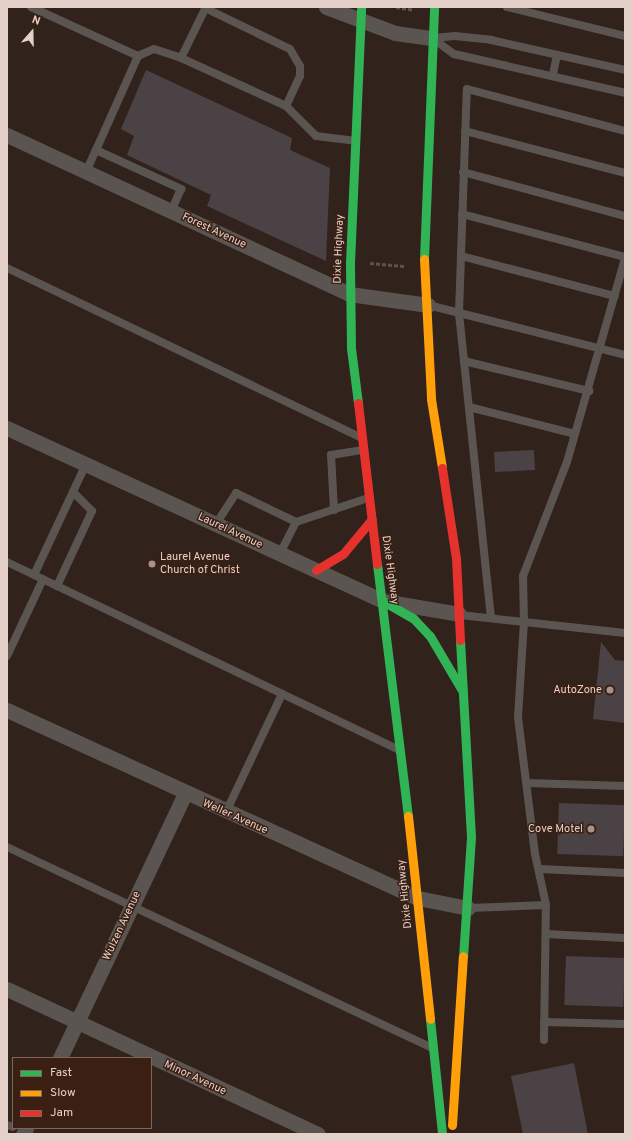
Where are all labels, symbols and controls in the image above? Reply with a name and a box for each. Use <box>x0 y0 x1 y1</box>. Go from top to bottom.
north arrow <box>12 12 52 52</box>
text: N <box>30 13 42 29</box>
street label: Forest Avenue <box>180 210 248 252</box>
street label: Dixie Highway <box>331 214 347 284</box>
street label: Laurel Avenue <box>195 510 265 552</box>
street label: Dixie Highway <box>379 535 401 605</box>
place label: Laurel Avenue Church of Christ <box>160 551 240 577</box>
marker: Laurel Avenue Church of Christ <box>147 559 157 569</box>
place label: AutoZone <box>553 683 602 697</box>
marker: AutoZone <box>605 685 615 695</box>
street label: Weller Avenue <box>200 797 270 837</box>
place label: Cove Motel <box>528 822 583 836</box>
marker: Cove Motel <box>586 824 596 834</box>
street label: Dixie Highway <box>395 859 415 929</box>
street label: Wulzen Avenue <box>100 889 144 963</box>
legend <box>12 1057 152 1129</box>
street label: Minor Avenue <box>162 1058 228 1098</box>
text: Fast <box>50 1065 72 1081</box>
text: Slow <box>50 1085 76 1101</box>
text: Jam <box>50 1105 73 1121</box>

